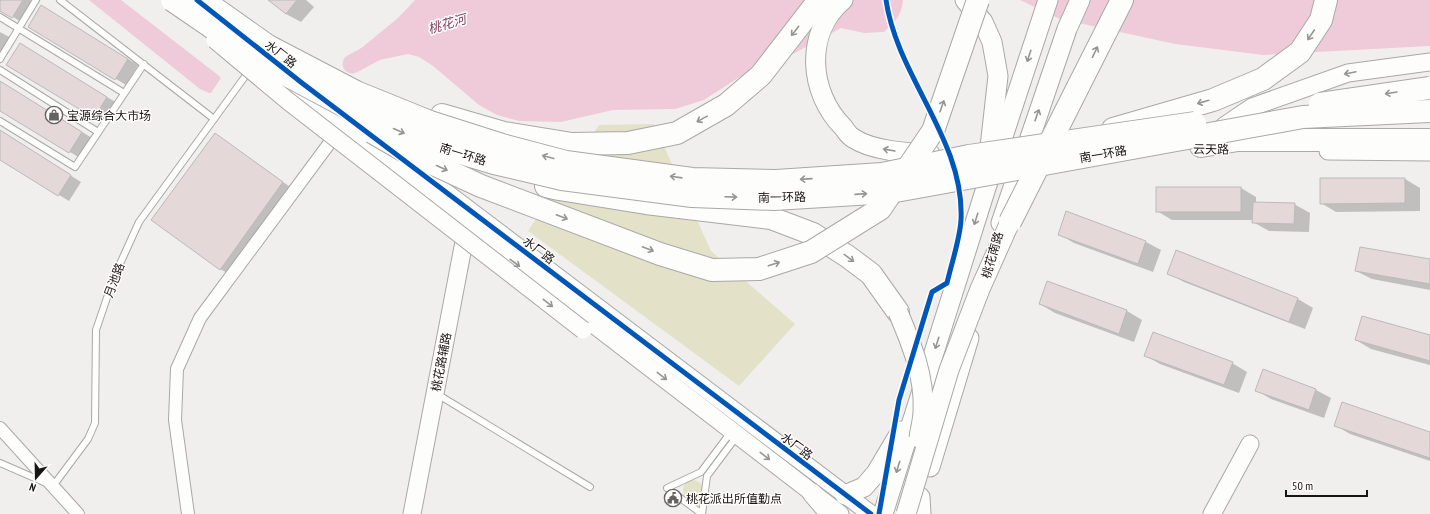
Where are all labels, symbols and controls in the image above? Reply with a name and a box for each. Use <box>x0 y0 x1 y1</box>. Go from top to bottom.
water label: 桃花河 <box>426 10 471 38</box>
one-way arrow <box>791 25 799 36</box>
one-way arrow <box>1307 29 1315 40</box>
street label: 水厂路 <box>262 37 300 71</box>
one-way arrow <box>1092 46 1100 58</box>
one-way arrow <box>1025 49 1033 61</box>
one-way arrow <box>1344 70 1357 78</box>
one-way arrow <box>1385 89 1398 97</box>
one-way arrow <box>939 99 946 112</box>
one-way arrow <box>1197 99 1210 107</box>
shop icon: 宝源综合大市场 <box>44 105 64 125</box>
place label: 宝源综合大市场 <box>67 108 151 123</box>
one-way arrow <box>1034 109 1041 122</box>
one-way arrow <box>696 115 708 123</box>
one-way arrow <box>393 128 405 135</box>
street label: 南一环路 <box>438 140 488 168</box>
street label: 云天路 <box>1193 141 1229 157</box>
street label: 南一环路 <box>1078 142 1128 166</box>
one-way arrow <box>882 146 895 154</box>
one-way arrow <box>542 153 555 161</box>
one-way arrow <box>435 165 447 172</box>
one-way arrow <box>670 173 683 181</box>
one-way arrow <box>800 175 813 182</box>
street label: 南一环路 <box>758 189 806 205</box>
one-way arrow <box>854 190 867 197</box>
one-way arrow <box>724 194 737 201</box>
one-way arrow <box>972 212 979 225</box>
one-way arrow <box>556 213 568 221</box>
street label: 桃花南路 <box>978 230 1006 280</box>
street label: 水厂路 <box>520 233 558 267</box>
one-way arrow <box>641 246 653 254</box>
one-way arrow <box>844 254 855 262</box>
one-way arrow <box>509 259 520 267</box>
one-way arrow <box>767 260 780 267</box>
street label: 月池路 <box>101 261 127 299</box>
one-way arrow <box>543 299 554 308</box>
street label: 桃花路辅路 <box>428 331 454 393</box>
one-way arrow <box>933 336 940 349</box>
one-way arrow <box>657 372 668 380</box>
street label: 水厂路 <box>778 429 816 463</box>
one-way arrow <box>760 452 771 460</box>
north arrow <box>16 458 56 498</box>
one-way arrow <box>894 460 901 473</box>
scale bar <box>1286 472 1367 498</box>
text: 50 m <box>1292 478 1313 493</box>
text: N <box>27 480 38 495</box>
public building icon: 桃花派出所值勤点 <box>663 488 683 508</box>
place label: 桃花派出所值勤点 <box>686 491 782 506</box>

